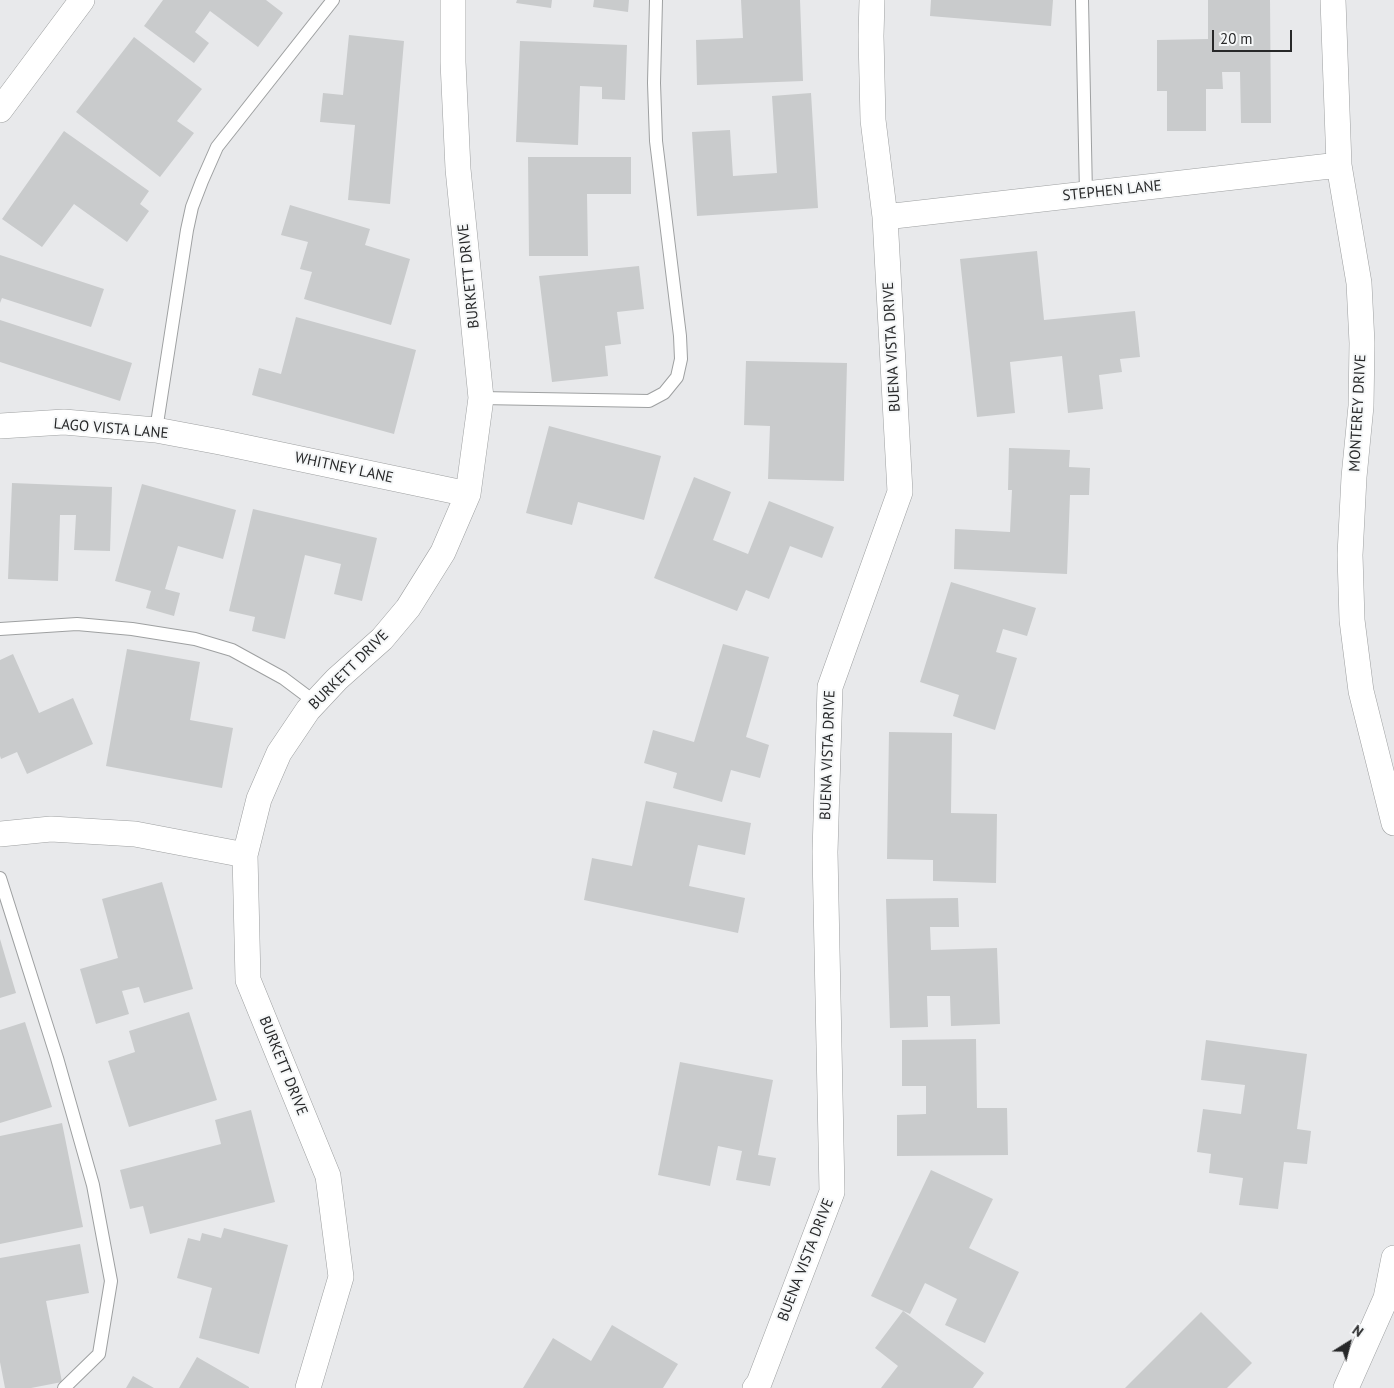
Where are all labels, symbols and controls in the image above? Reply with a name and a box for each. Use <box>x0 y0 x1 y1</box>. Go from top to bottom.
scale bar <box>1214 20 1294 52</box>
text: 20 m <box>1220 29 1253 48</box>
street label: STEPHEN LANE <box>1061 177 1163 205</box>
street label: BURKETT DRIVE <box>455 223 483 329</box>
street label: BUENA VISTA DRIVE <box>880 282 904 412</box>
street label: MONTEREY DRIVE <box>1346 354 1370 472</box>
street label: LAGO VISTA LANE <box>53 415 169 443</box>
street label: WHITNEY LANE <box>293 449 395 487</box>
street label: BURKETT DRIVE <box>305 626 393 714</box>
street label: BUENA VISTA DRIVE <box>817 690 839 820</box>
street label: BURKETT DRIVE <box>255 1014 311 1118</box>
street label: BUENA VISTA DRIVE <box>774 1196 838 1324</box>
north arrow <box>1324 1318 1374 1368</box>
text: N <box>1349 1321 1367 1341</box>

